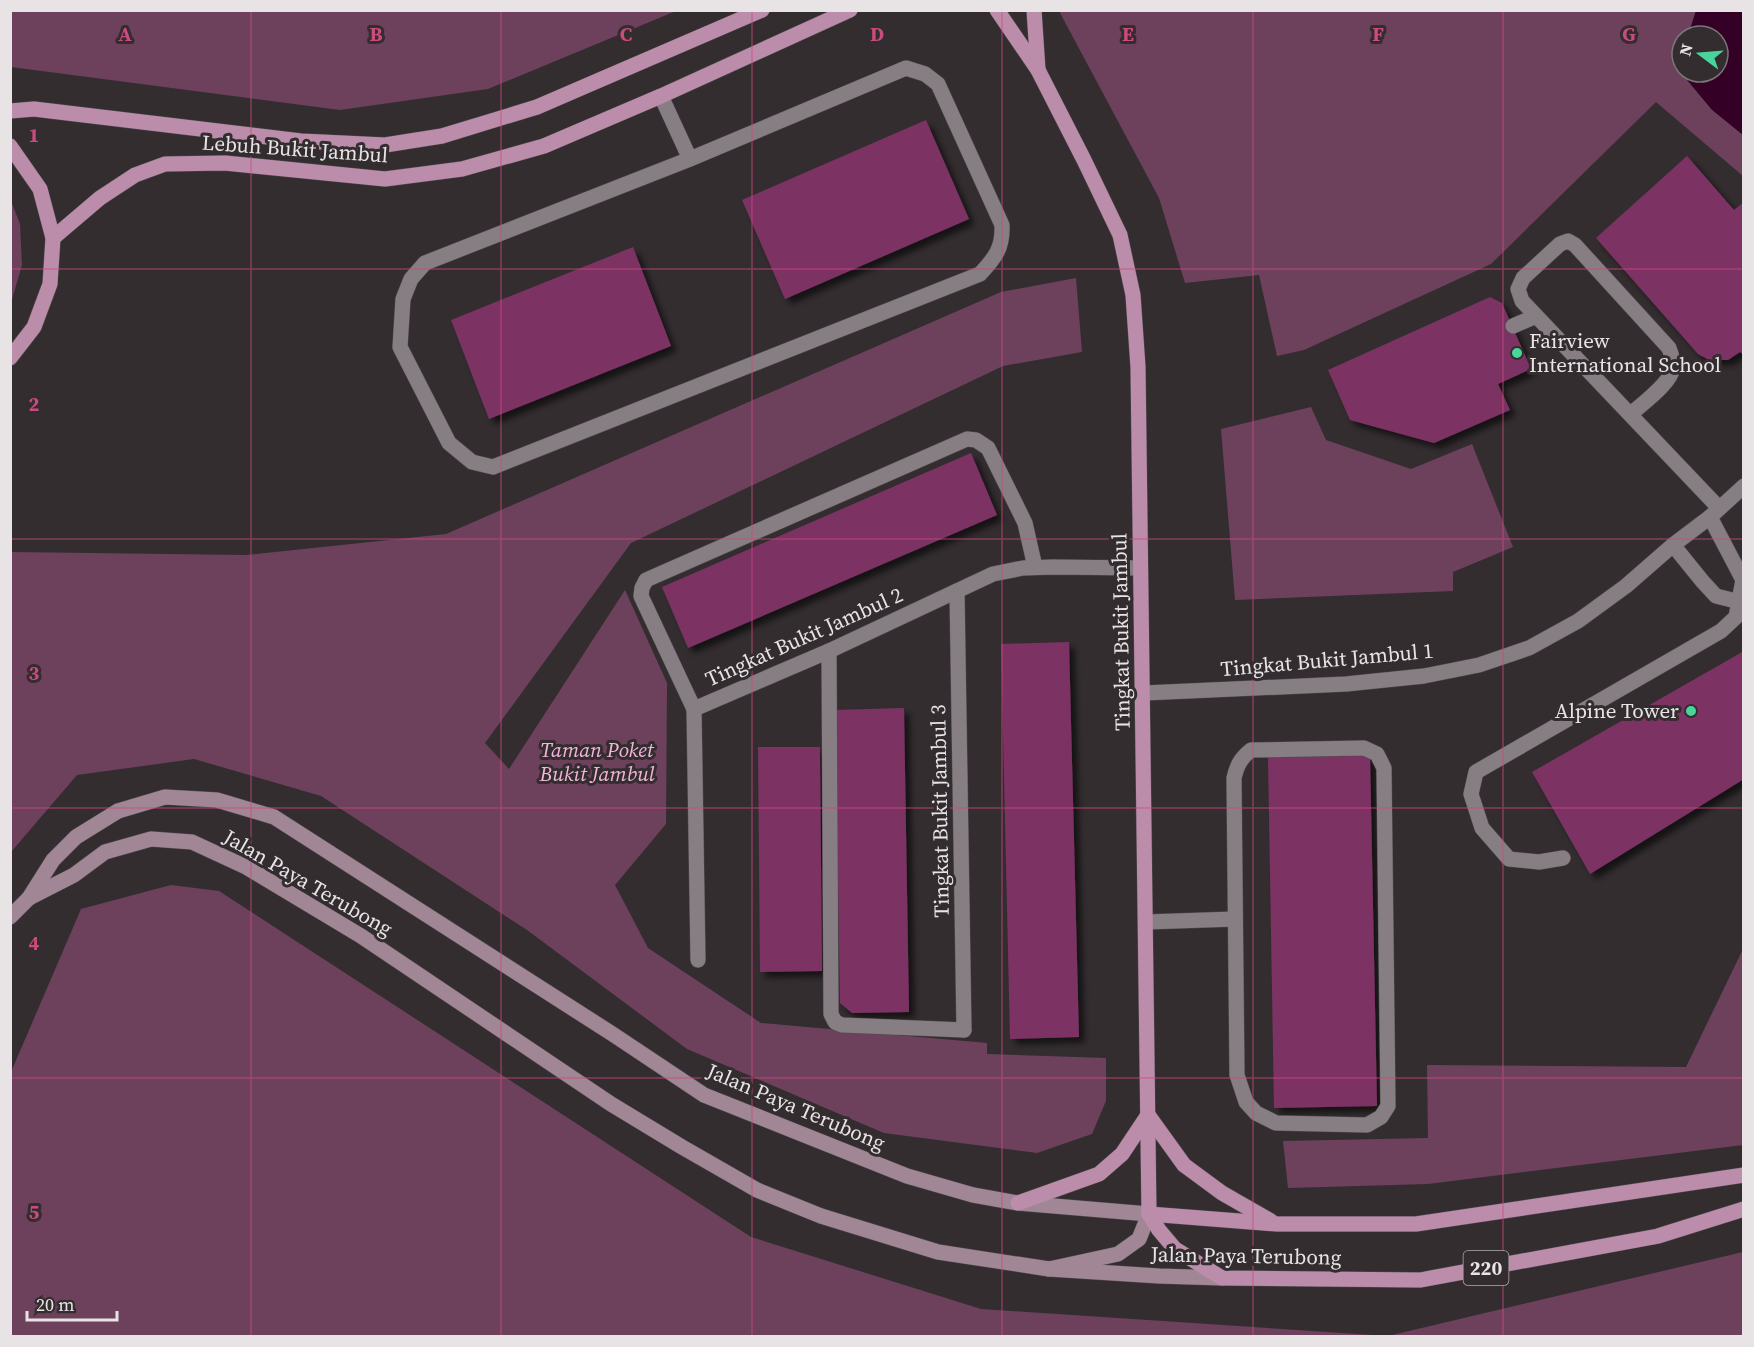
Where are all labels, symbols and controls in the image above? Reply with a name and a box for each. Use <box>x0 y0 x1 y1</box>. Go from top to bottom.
text: A <box>118 20 132 48</box>
text: B <box>369 20 383 48</box>
text: C <box>620 20 632 48</box>
text: D <box>870 20 884 48</box>
text: E <box>1122 20 1134 48</box>
text: F <box>1372 20 1384 48</box>
text: G <box>1622 20 1636 48</box>
north arrow <box>1670 24 1730 84</box>
text: N <box>1673 41 1698 58</box>
text: 1 <box>29 121 39 149</box>
street label: Lebuh Bukit Jambul <box>201 128 389 169</box>
place label: Fairview International School <box>1529 326 1721 379</box>
marker: Fairview International School <box>1510 346 1524 360</box>
text: 2 <box>29 390 40 418</box>
street label: Tingkat Bukit Jambul <box>1104 533 1137 731</box>
street label: Tingkat Bukit Jambul 2 <box>700 580 907 693</box>
street label: Tingkat Bukit Jambul 1 <box>1219 636 1434 683</box>
text: 3 <box>29 659 40 687</box>
place label: Alpine Tower <box>1555 696 1679 725</box>
street label: Tingkat Bukit Jambul 3 <box>923 704 956 918</box>
marker: Alpine Tower <box>1684 704 1698 718</box>
park label: Taman Poket Bukit Jambul <box>539 735 655 788</box>
street label: Jalan Paya Terubong <box>217 822 398 943</box>
text: 4 <box>29 929 40 957</box>
street label: Jalan Paya Terubong <box>702 1055 890 1157</box>
text: 5 <box>29 1198 40 1226</box>
street label: Jalan Paya Terubong <box>1149 1239 1342 1272</box>
road number: 220 <box>1464 1251 1508 1285</box>
scale bar <box>27 1284 117 1322</box>
text: 20 m <box>36 1292 74 1317</box>

